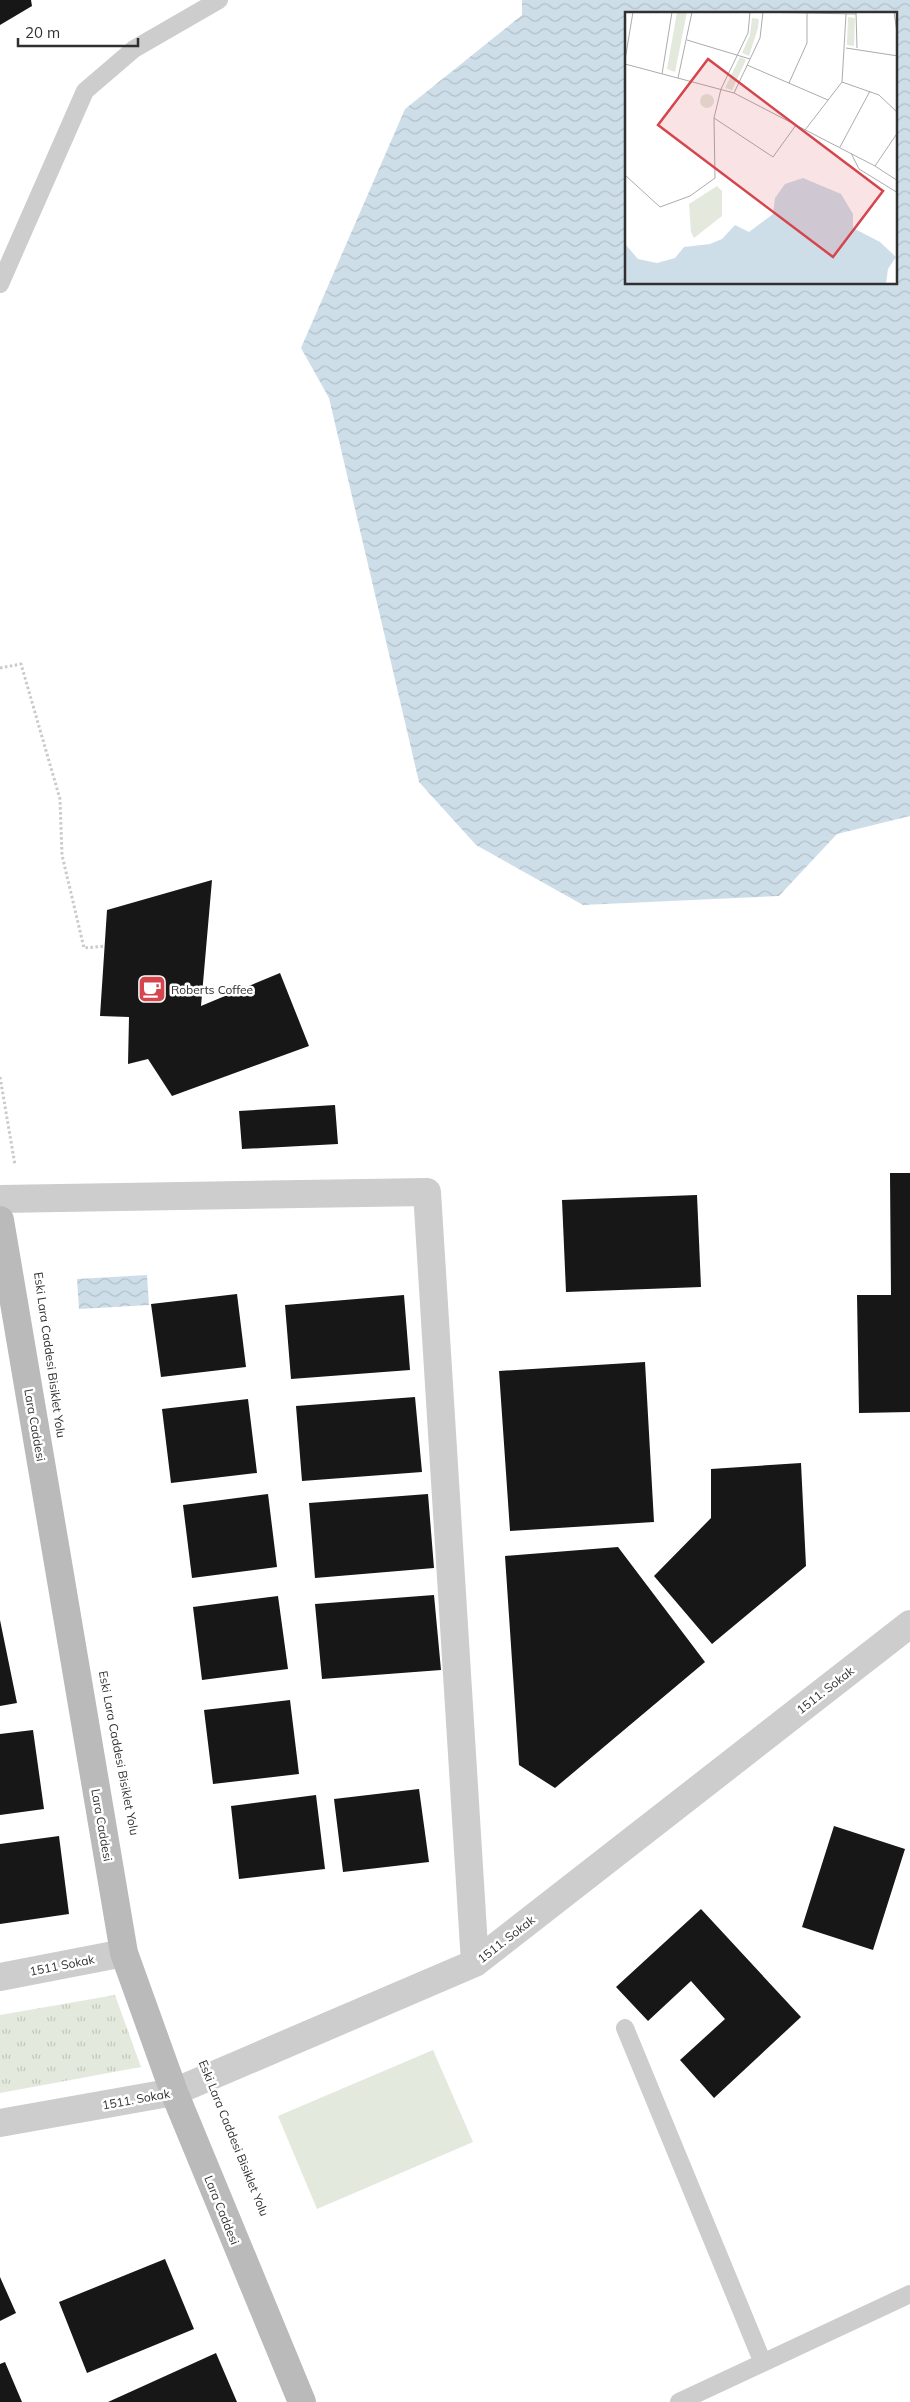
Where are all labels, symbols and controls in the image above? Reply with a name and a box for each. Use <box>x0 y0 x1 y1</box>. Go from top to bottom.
inset map <box>625 12 898 285</box>
scale bar <box>18 15 138 47</box>
text: 20 m <box>25 23 60 42</box>
cafe icon: Roberts Coffee <box>137 974 167 1004</box>
place label: Roberts Coffee <box>171 982 253 997</box>
street label: Eski Lara Caddesi Bisiklet Yolu <box>31 1271 69 1439</box>
street label: Lara Caddesi <box>22 1388 48 1462</box>
street label: 1511. Sokak <box>793 1663 857 1717</box>
street label: Eski Lara Caddesi Bisiklet Yolu <box>96 1670 142 1836</box>
street label: Lara Caddesi <box>89 1788 115 1862</box>
street label: 1511. Sokak <box>474 1912 538 1966</box>
street label: 1511 Sokak <box>28 1951 97 1979</box>
street label: Eski Lara Caddesi Bisiklet Yolu <box>196 2058 272 2218</box>
street label: 1511. Sokak <box>101 2086 172 2112</box>
street label: Lara Caddesi <box>202 2173 242 2247</box>

